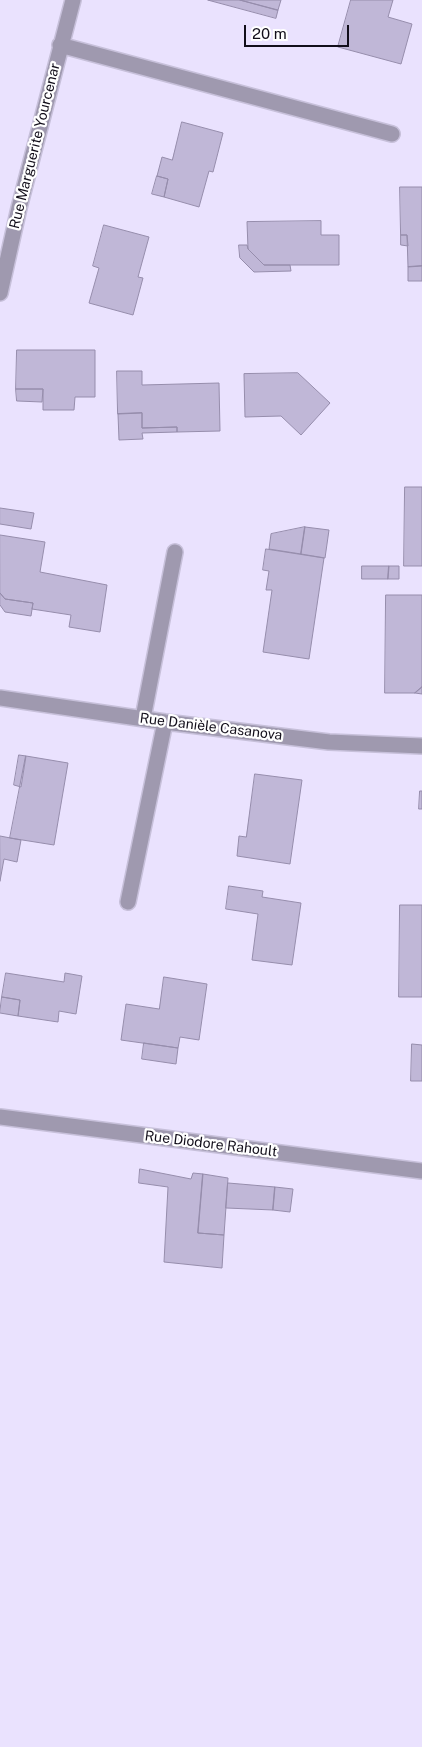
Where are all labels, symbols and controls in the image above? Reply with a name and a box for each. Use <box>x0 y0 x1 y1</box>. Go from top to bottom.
scale bar <box>247 15 352 47</box>
text: 20 m <box>252 25 287 42</box>
street label: Rue Marguerite Yourcenar <box>6 61 64 231</box>
street label: Rue Danièle Casanova <box>139 710 283 744</box>
street label: Rue Diodore Rahoult <box>144 1128 278 1160</box>

